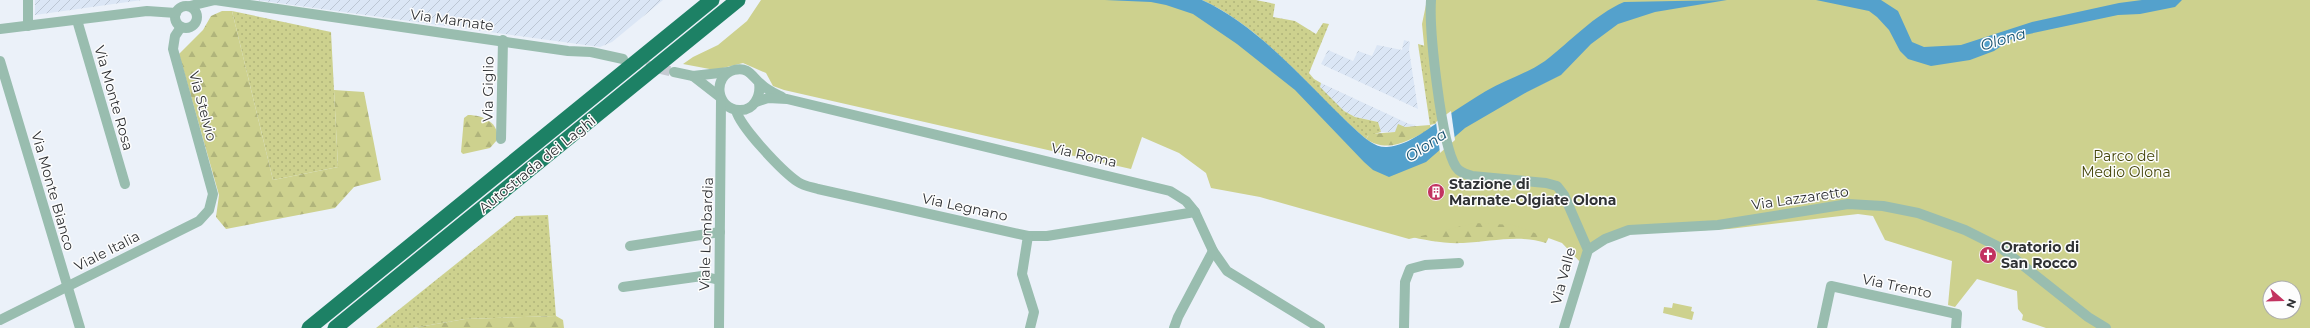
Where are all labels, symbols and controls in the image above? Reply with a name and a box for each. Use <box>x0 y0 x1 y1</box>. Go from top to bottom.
street label: Via Marnate <box>409 5 495 35</box>
water label: Olona <box>1978 23 2028 55</box>
street label: Via Monte Rosa <box>90 43 138 153</box>
street label: Via Giglio <box>478 56 498 122</box>
street label: Via Stelvio <box>185 69 221 143</box>
street label: Autostrada dei Laghi <box>475 111 599 217</box>
water label: Olona <box>1401 124 1451 166</box>
street label: Via Monte Bianco <box>27 129 79 253</box>
street label: Via Roma <box>1049 139 1119 171</box>
park label: Parco del Medio Olona <box>2081 147 2171 181</box>
place label: Stazione di Marnate-Olgiate Olona <box>1449 175 1616 209</box>
street label: Viale Lombardia <box>695 177 717 291</box>
building icon: Stazione di Marnate-Olgiate Olona <box>1426 182 1446 202</box>
street label: Via Lazzaretto <box>1750 182 1850 214</box>
street label: Via Legnano <box>920 189 1010 225</box>
street label: Viale Italia <box>71 227 143 275</box>
place label: Oratorio di San Rocco <box>2001 238 2079 272</box>
street label: Via Valle <box>1547 245 1579 307</box>
church icon: Oratorio di San Rocco <box>1978 245 1998 265</box>
street label: Via Trento <box>1861 270 1934 302</box>
north arrow <box>2262 280 2302 320</box>
text: N <box>2283 297 2299 310</box>

